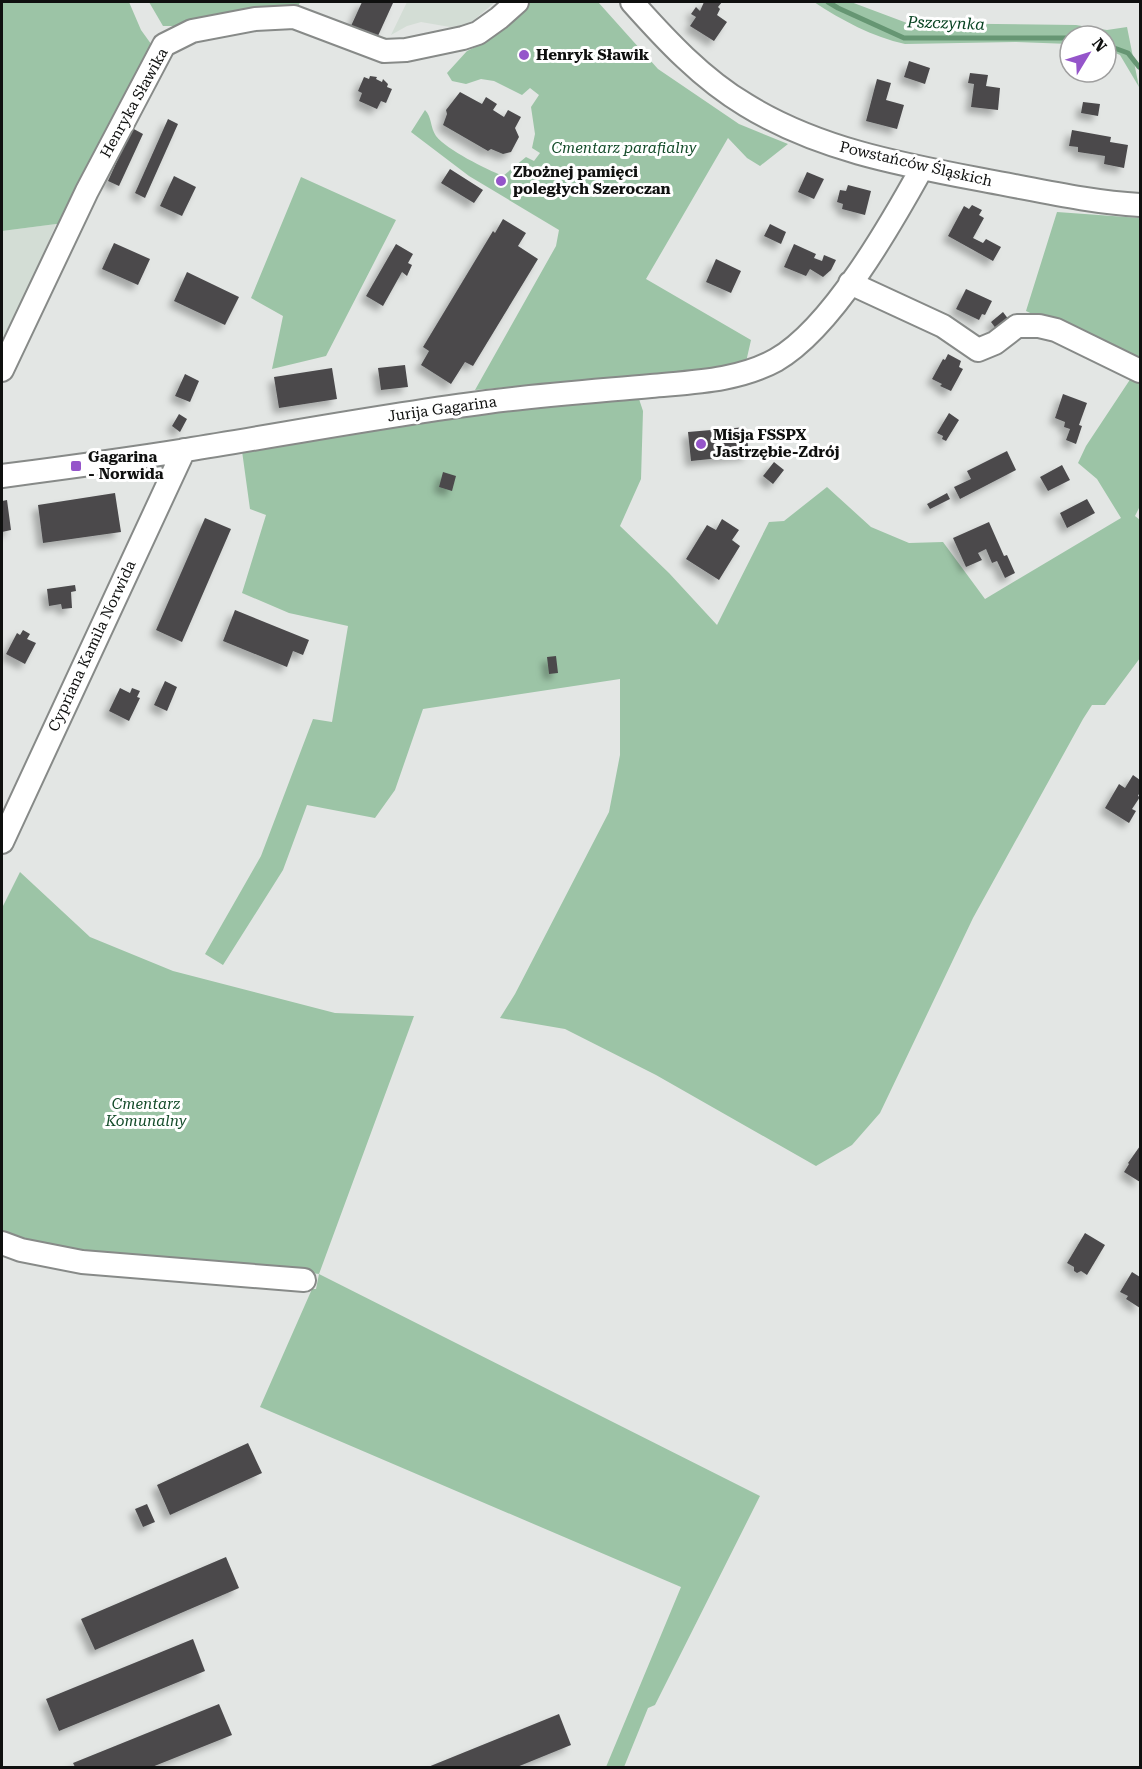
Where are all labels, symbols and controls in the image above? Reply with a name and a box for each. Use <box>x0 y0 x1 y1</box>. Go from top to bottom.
water label: Pszczynka <box>906 12 986 34</box>
north arrow <box>1058 24 1118 84</box>
text: N <box>1088 34 1111 56</box>
street label: Henryka Sławika <box>96 45 172 161</box>
place label: Henryk Sławik <box>536 46 650 64</box>
marker: Henryk Sławik <box>517 48 531 62</box>
street label: Powstańców Śląskich <box>838 137 995 190</box>
park label: Cmentarz parafialny <box>552 139 697 157</box>
place label: Zbożnej pamięci poległych Szeroczan <box>513 163 671 198</box>
marker: Zbożnej pamięci poległych Szeroczan <box>494 174 508 188</box>
street label: Jurija Gagarina <box>386 392 498 426</box>
place label: Misja FSSPX Jastrzębie-Zdrój <box>713 426 839 461</box>
marker: Misja FSSPX Jastrzębie-Zdrój <box>694 437 708 451</box>
place label: Gagarina - Norwida <box>88 448 164 483</box>
marker: Gagarina - Norwida <box>69 459 83 473</box>
street label: Cypriana Kamila Norwida <box>44 558 140 734</box>
park label: Cmentarz Komunalny <box>104 1095 187 1130</box>

